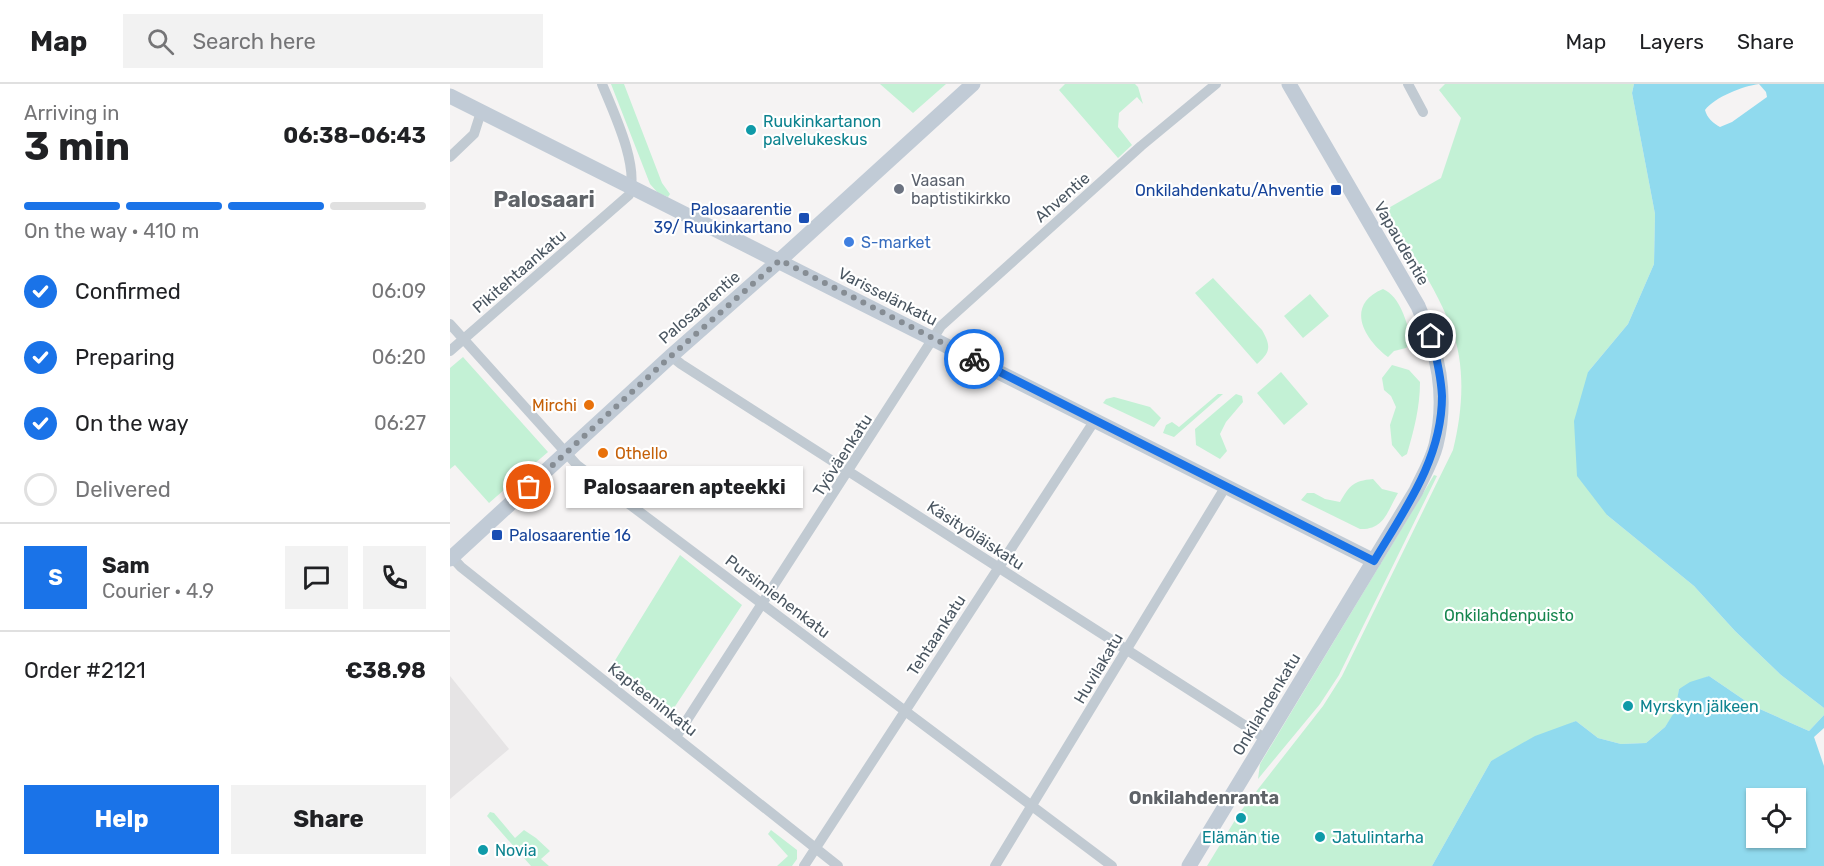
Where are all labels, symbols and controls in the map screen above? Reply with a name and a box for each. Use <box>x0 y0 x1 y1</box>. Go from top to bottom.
search box <box>123 14 543 68</box>
text: Map <box>30 25 87 58</box>
icon: search <box>144 25 177 58</box>
text: Search here <box>192 28 316 55</box>
text: Map <box>1565 29 1606 54</box>
text: Layers <box>1639 29 1704 54</box>
text: Share <box>1737 29 1794 54</box>
text: Arriving in <box>24 101 119 125</box>
place label: Ruukinkartanon palvelukeskus <box>763 112 881 149</box>
text: 06:38–06:43 <box>283 122 426 149</box>
marker: Ruukinkartanon palvelukeskus <box>744 123 758 137</box>
text: 3 min <box>24 124 130 170</box>
street label: Ahventie <box>1031 168 1094 226</box>
place label: Vaasan baptistikirkko <box>911 171 1011 208</box>
place label: Onkilahdenkatu/Ahventie <box>1135 181 1324 200</box>
marker: Vaasan baptistikirkko <box>892 182 906 196</box>
marker: Onkilahdenkatu/Ahventie <box>1329 183 1343 197</box>
district label: Palosaari <box>493 186 595 213</box>
street label: Vapaudentie <box>1370 198 1433 289</box>
place label: Palosaarentie 39/ Ruukinkartano <box>654 200 792 237</box>
marker: Palosaarentie 39/ Ruukinkartano <box>797 211 811 225</box>
text: On the way · 410 m <box>24 219 199 243</box>
street label: Pikitehtaankatu <box>469 226 570 317</box>
place label: S-market <box>861 233 931 252</box>
marker: S-market <box>842 235 856 249</box>
street label: Varisselänkatu <box>835 263 941 330</box>
street label: Palosaarentie <box>655 267 744 348</box>
icon: check <box>24 275 57 308</box>
text: Confirmed <box>75 278 181 305</box>
text: 06:09 <box>372 279 426 303</box>
pin <box>1405 310 1456 361</box>
icon: home <box>1414 319 1447 352</box>
courier <box>944 329 1004 389</box>
icon: check <box>24 341 57 374</box>
icon: bike <box>958 343 991 376</box>
text: Preparing <box>75 344 175 371</box>
text: 06:20 <box>372 345 426 369</box>
place label: Mirchi <box>532 396 577 415</box>
marker: Mirchi <box>582 398 596 412</box>
icon: check <box>24 407 57 440</box>
text: On the way <box>75 410 189 437</box>
text: 06:27 <box>374 411 426 435</box>
street label: Työväenkatu <box>809 411 876 500</box>
place label: Othello <box>615 444 668 463</box>
marker: Othello <box>596 446 610 460</box>
pin <box>503 461 554 512</box>
callout: Palosaaren apteekki <box>565 466 802 508</box>
icon: bag <box>512 470 545 503</box>
text: Palosaaren apteekki <box>583 475 786 499</box>
text: Delivered <box>75 476 171 503</box>
street label: Käsityöläiskatu <box>924 497 1028 574</box>
place label: Palosaarentie 16 <box>509 526 631 545</box>
marker: Palosaarentie 16 <box>490 528 504 542</box>
button: chat <box>285 546 348 609</box>
button: phone <box>363 546 426 609</box>
street label: Pursimiehenkatu <box>722 551 834 642</box>
text: Sam <box>102 552 150 579</box>
text: S <box>48 564 63 591</box>
text: Courier · 4.9 <box>102 579 214 603</box>
street label: Tehtaankatu <box>903 591 970 679</box>
park label: Onkilahdenpuisto <box>1444 606 1574 625</box>
street label: Huvilakatu <box>1070 629 1127 707</box>
street label: Onkilahdenkatu <box>1228 650 1304 759</box>
text: Order #2121 <box>24 657 146 684</box>
text: €38.98 <box>345 657 426 684</box>
street label: Kapteeninkatu <box>604 659 701 740</box>
place label: Myrskyn jälkeen <box>1640 697 1759 716</box>
marker: Myrskyn jälkeen <box>1621 699 1635 713</box>
button: Help <box>24 785 219 854</box>
button: Share <box>231 785 426 854</box>
district label: Onkilahdenranta <box>1129 787 1279 809</box>
map controls <box>1746 788 1806 848</box>
button: locate <box>1746 788 1806 848</box>
marker: Elämän tie <box>1234 811 1248 825</box>
place label: Elämän tie <box>1202 828 1280 847</box>
place label: Jatulintarha <box>1332 828 1424 847</box>
marker: Jatulintarha <box>1313 830 1327 844</box>
place label: Novia <box>495 841 537 860</box>
marker: Novia <box>476 843 490 857</box>

